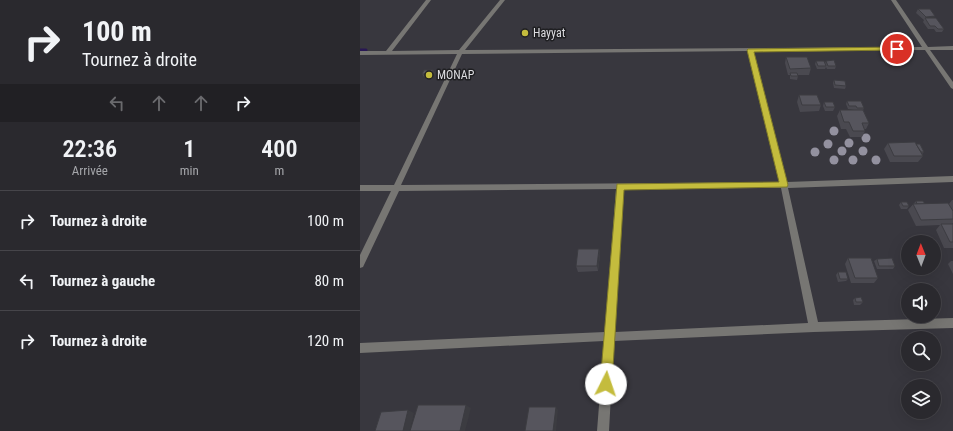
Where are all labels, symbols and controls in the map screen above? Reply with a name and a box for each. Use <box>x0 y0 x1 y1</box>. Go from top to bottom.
text: 100 m <box>82 15 152 48</box>
icon: right <box>16 16 68 68</box>
place label: Hayyat <box>533 26 566 40</box>
marker: Hayyat <box>520 28 530 38</box>
pin <box>880 32 914 66</box>
icon: arrive <box>886 38 908 60</box>
text: Tournez à droite <box>82 49 197 70</box>
place label: MONAP <box>437 68 475 82</box>
marker: MONAP <box>424 70 434 80</box>
icon: left <box>106 92 128 114</box>
icon: ahead <box>148 92 170 114</box>
icon: ahead <box>190 92 212 114</box>
icon: right <box>232 92 254 114</box>
text: 22:36 <box>63 135 117 163</box>
text: 1 <box>183 135 195 163</box>
text: 400 <box>261 135 297 163</box>
text: Arrivée <box>72 163 108 178</box>
text: min <box>180 163 199 178</box>
text: m <box>274 163 284 178</box>
icon: right <box>16 210 38 232</box>
text: Tournez à droite <box>50 212 147 230</box>
text: 100 m <box>307 212 344 230</box>
north arrow <box>901 235 941 275</box>
map controls <box>901 235 941 419</box>
icon: left <box>16 270 38 292</box>
text: Tournez à gauche <box>50 272 155 290</box>
text: 80 m <box>314 272 344 290</box>
button: sound <box>901 283 941 323</box>
icon: right <box>16 330 38 352</box>
button: search <box>901 331 941 371</box>
text: Tournez à droite <box>50 332 147 350</box>
text: 120 m <box>307 332 344 350</box>
position arrow <box>585 363 627 405</box>
button: layers <box>901 379 941 419</box>

